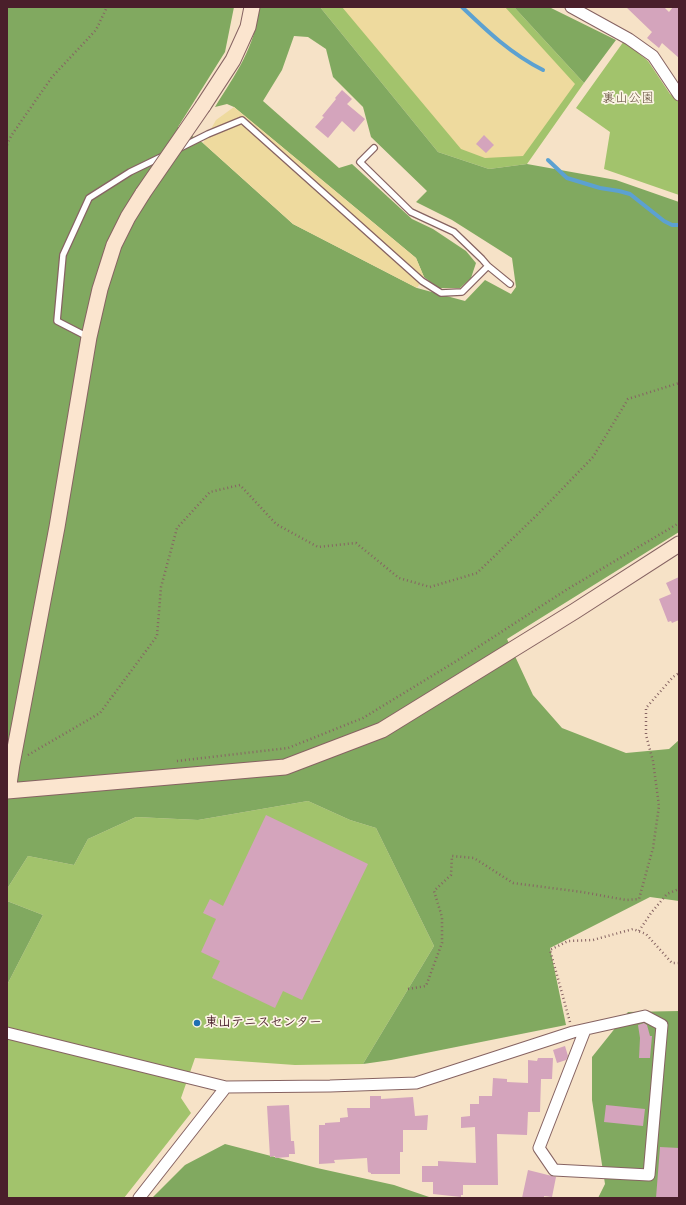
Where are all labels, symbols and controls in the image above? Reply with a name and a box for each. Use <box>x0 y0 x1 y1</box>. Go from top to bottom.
park label: 裏山公園 <box>602 91 654 107</box>
place label: 東山テニスセンター <box>205 1015 322 1031</box>
marker: 東山テニスセンター <box>192 1018 202 1028</box>

